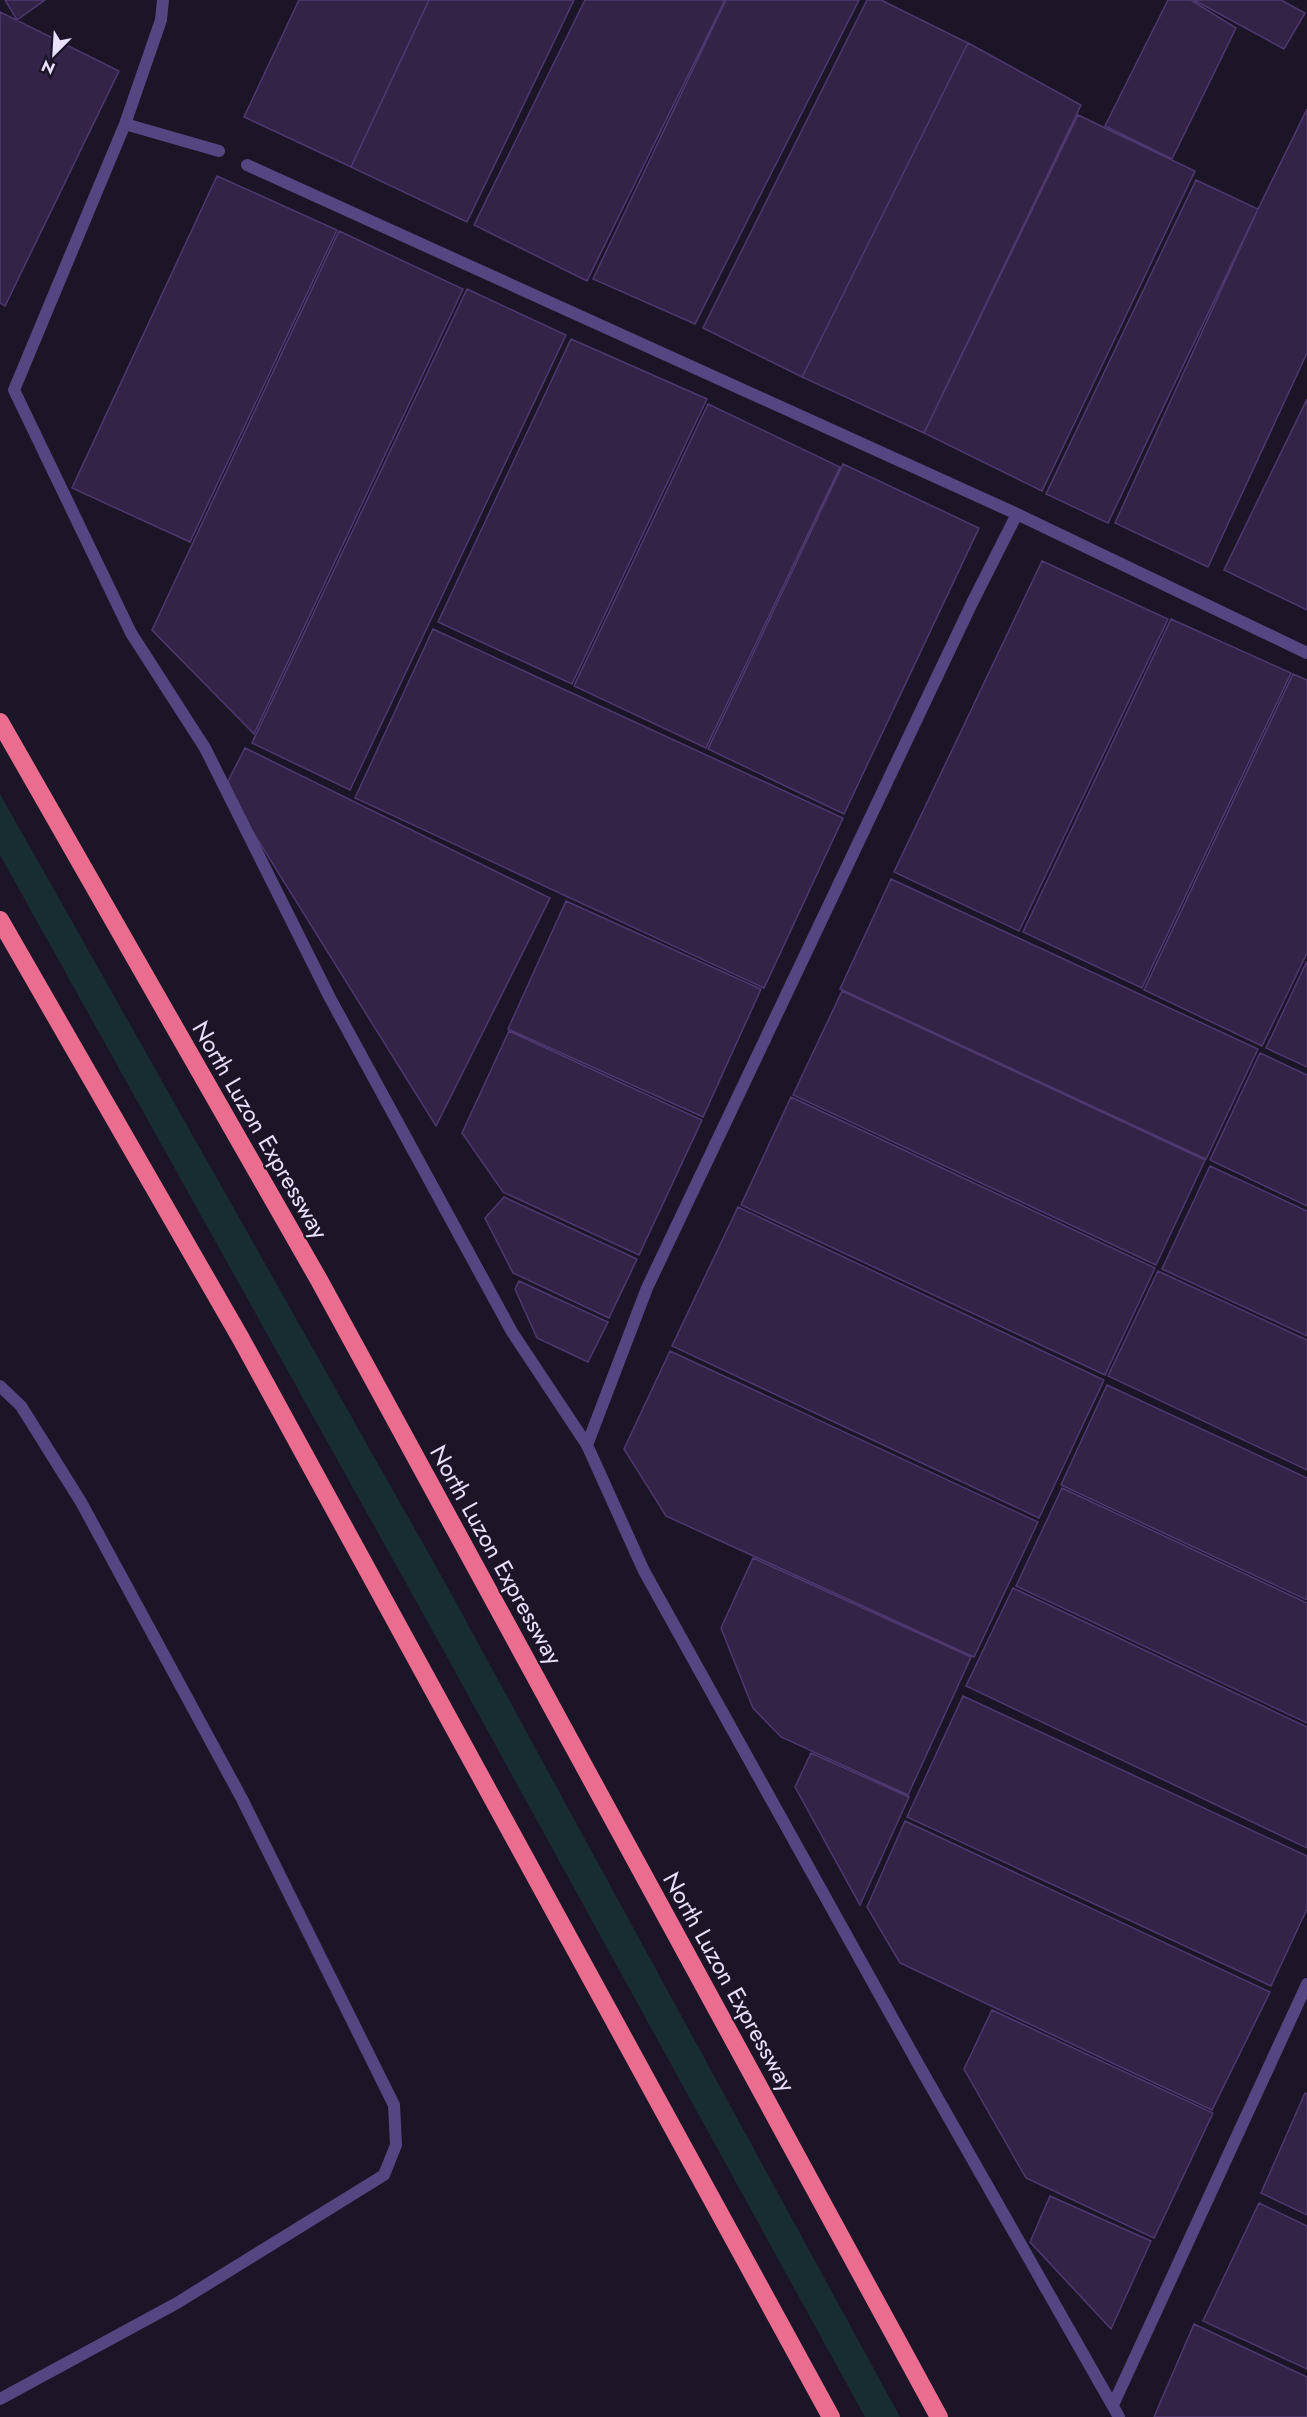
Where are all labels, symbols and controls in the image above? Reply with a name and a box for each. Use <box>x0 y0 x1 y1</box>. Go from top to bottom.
north arrow <box>24 24 84 84</box>
text: N <box>38 54 59 80</box>
street label: North Luzon Expressway <box>184 1014 337 1246</box>
street label: North Luzon Expressway <box>421 1438 572 1672</box>
street label: North Luzon Expressway <box>654 1865 805 2099</box>

